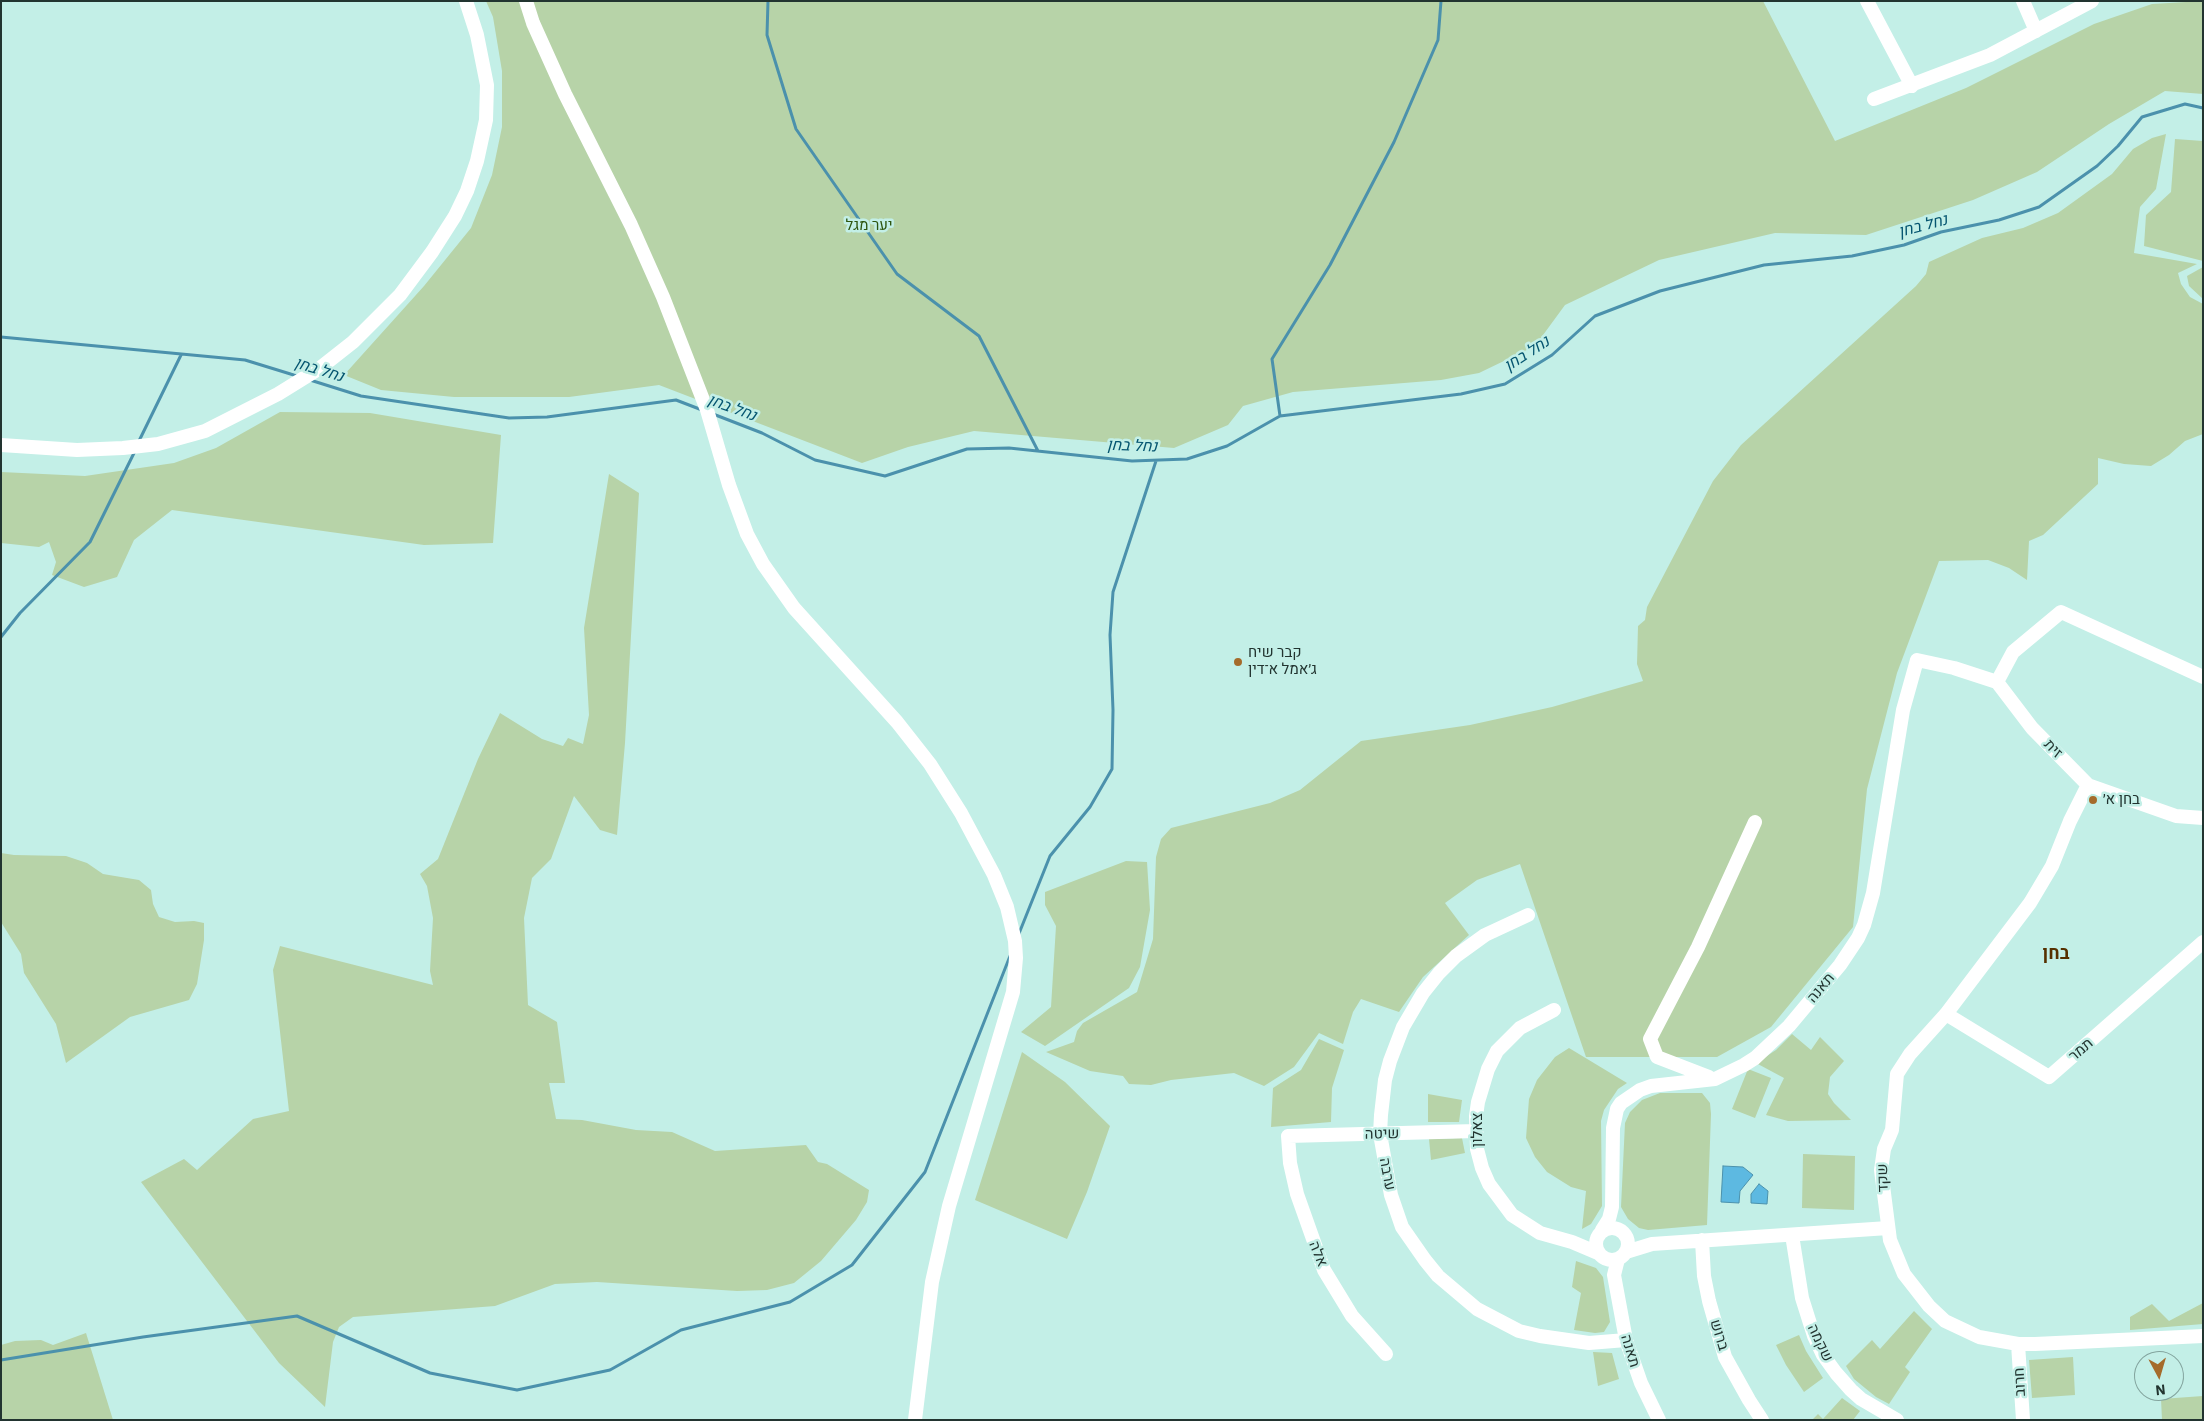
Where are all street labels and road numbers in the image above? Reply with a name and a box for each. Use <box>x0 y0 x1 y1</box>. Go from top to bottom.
street label: זית <box>2040 736 2066 762</box>
street label: תאנה <box>1803 969 1839 1007</box>
street label: תמר <box>2065 1035 2097 1065</box>
street label: צאלון <box>1469 1113 1487 1147</box>
street label: שיטה <box>1365 1125 1399 1143</box>
street label: ערבה <box>1375 1156 1399 1192</box>
street label: שקד <box>1873 1163 1893 1193</box>
street label: אלה <box>1305 1239 1331 1269</box>
street label: ברוש <box>1706 1317 1732 1353</box>
street label: שקמה <box>1803 1321 1837 1365</box>
street label: תאנה <box>1617 1332 1643 1370</box>
street label: חרוב <box>2010 1367 2030 1397</box>

